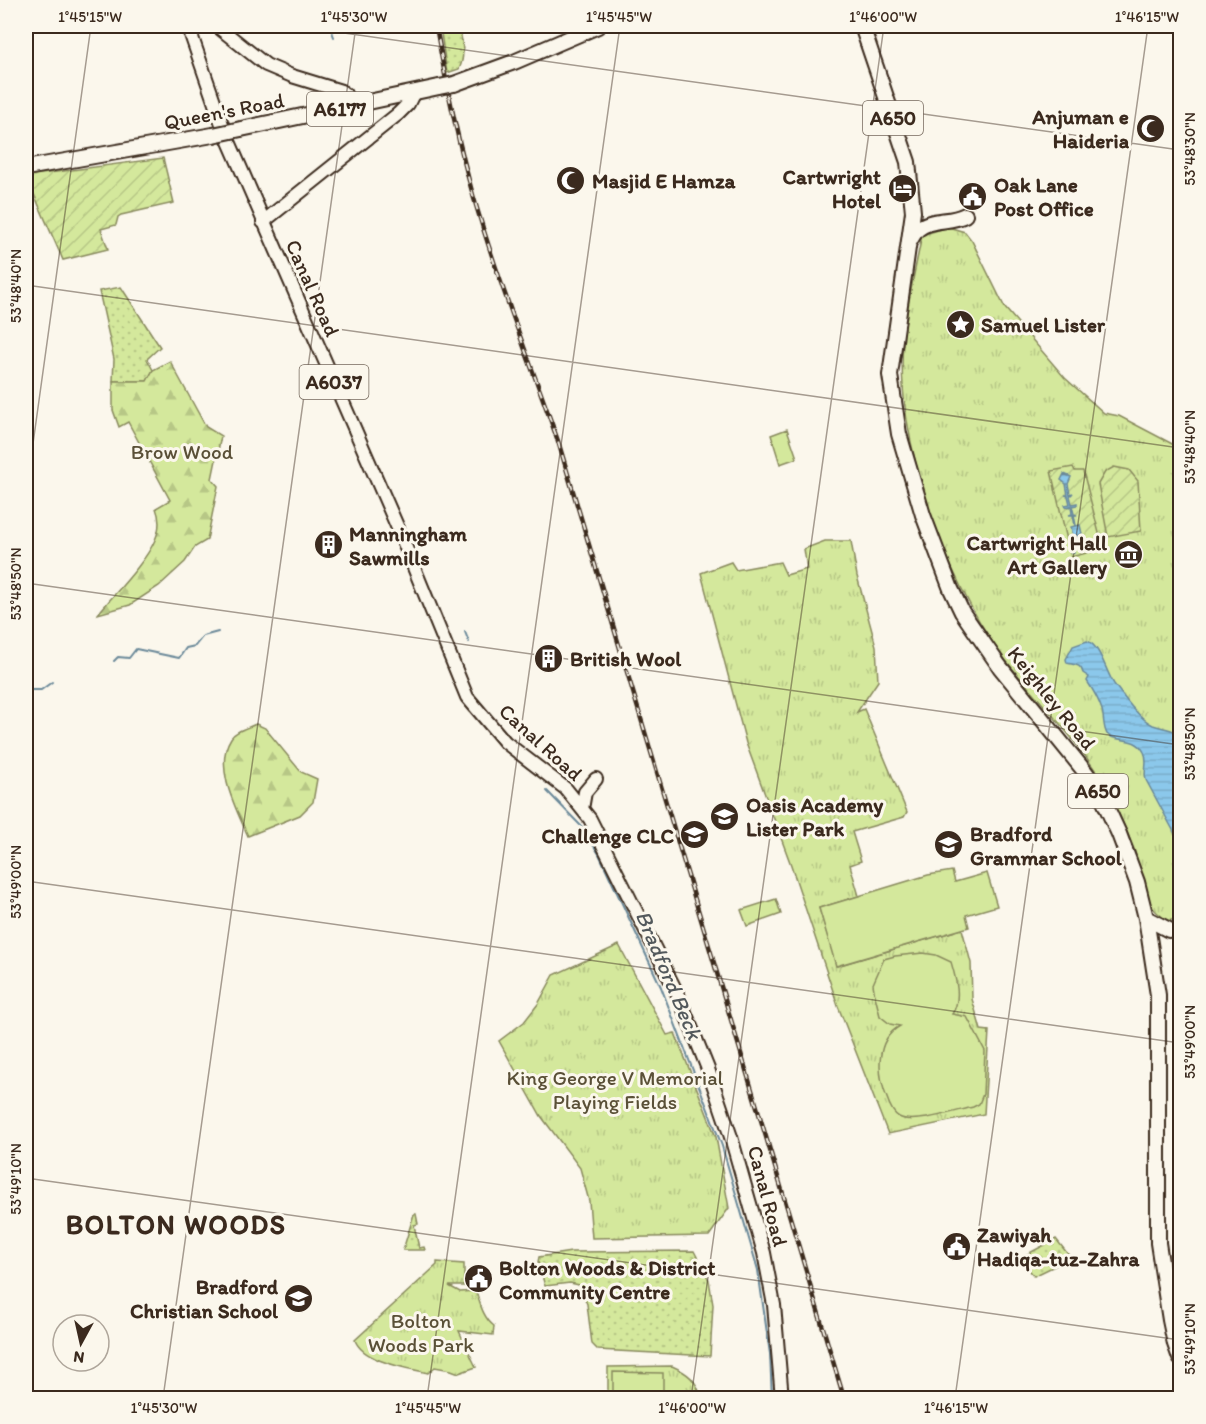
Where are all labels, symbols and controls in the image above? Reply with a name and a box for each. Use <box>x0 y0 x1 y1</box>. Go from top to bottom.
text: 1°45'15"W <box>58 8 122 26</box>
text: 1°45'30"W <box>321 8 388 26</box>
text: 1°45'45"W <box>586 8 652 26</box>
text: 1°46'00"W <box>849 8 917 26</box>
text: 1°46'15"W <box>1115 8 1179 26</box>
street label: Queen's Road <box>162 87 287 135</box>
road number: A6177 <box>307 92 373 126</box>
road number: A650 <box>863 101 923 135</box>
place label: Anjuman e Haideria <box>1031 104 1130 153</box>
mosque icon: Anjuman e Haideria <box>1134 112 1166 144</box>
text: 53°48'30"N <box>1181 112 1199 186</box>
mosque icon: Masjid E Hamza <box>555 164 587 196</box>
place label: Cartwright Hotel <box>783 164 882 213</box>
place label: Masjid E Hamza <box>592 168 736 194</box>
hotel icon: Cartwright Hotel <box>886 172 918 204</box>
place label: Oak Lane Post Office <box>994 172 1094 221</box>
public building icon: Oak Lane Post Office <box>957 180 989 212</box>
street label: Canal Road <box>281 236 346 341</box>
text: 53°48'40"N <box>7 249 25 323</box>
place icon: Samuel Lister <box>944 308 976 340</box>
place label: Samuel Lister <box>981 312 1106 337</box>
road number: A6037 <box>300 365 368 399</box>
text: 53°48'40"N <box>1181 410 1199 484</box>
park label: Brow Wood <box>131 439 234 464</box>
place label: Manningham Sawmills <box>349 521 467 570</box>
building icon: Manningham Sawmills <box>312 529 344 561</box>
place label: Cartwright Hall Art Gallery <box>967 530 1108 580</box>
museum icon: Cartwright Hall Art Gallery <box>1112 538 1144 570</box>
text: 53°48'50"N <box>7 547 25 621</box>
street label: Keighley Road <box>1003 641 1101 755</box>
building icon: British Wool <box>533 642 565 674</box>
place label: British Wool <box>570 646 682 671</box>
street label: Canal Road <box>494 698 588 786</box>
text: 53°48'50"N <box>1181 707 1199 781</box>
road number: A650 <box>1068 774 1128 808</box>
place label: Oasis Academy Lister Park <box>746 792 884 841</box>
school or university icon: Oasis Academy Lister Park <box>709 800 741 832</box>
school or university icon: Challenge CLC <box>679 819 711 851</box>
place label: Bradford Grammar School <box>970 821 1123 870</box>
place label: Challenge CLC <box>541 823 674 849</box>
school or university icon: Bradford Grammar School <box>933 829 965 861</box>
text: 53°49'00"N <box>7 845 25 919</box>
water label: Bradford Beck <box>630 906 709 1045</box>
text: 53°49'00"N <box>1181 1005 1199 1079</box>
park label: King George V Memorial Playing Fields <box>507 1065 724 1114</box>
text: 53°49'10"N <box>7 1143 25 1215</box>
street label: Canal Road <box>743 1143 794 1250</box>
district label: BOLTON WOODS <box>66 1208 286 1241</box>
place label: Zawiyah Hadiqa-tuz-Zahra <box>977 1222 1141 1272</box>
public building icon: Zawiyah Hadiqa-tuz-Zahra <box>940 1230 972 1262</box>
place label: Bolton Woods & District Community Centre <box>499 1255 716 1305</box>
public building icon: Bolton Woods & District Community Centre <box>462 1263 494 1295</box>
place label: Bradford Christian School <box>130 1274 279 1323</box>
school or university icon: Bradford Christian School <box>283 1282 315 1314</box>
text: 53°49'10"N <box>1181 1303 1199 1375</box>
park label: Bolton Woods Park <box>368 1308 474 1357</box>
north arrow <box>51 1313 111 1373</box>
text: N <box>72 1347 86 1368</box>
text: 1°45'30"W <box>131 1399 198 1417</box>
text: 1°45'45"W <box>395 1399 461 1417</box>
text: 1°46'00"W <box>658 1399 726 1417</box>
text: 1°46'15"W <box>924 1399 988 1417</box>

